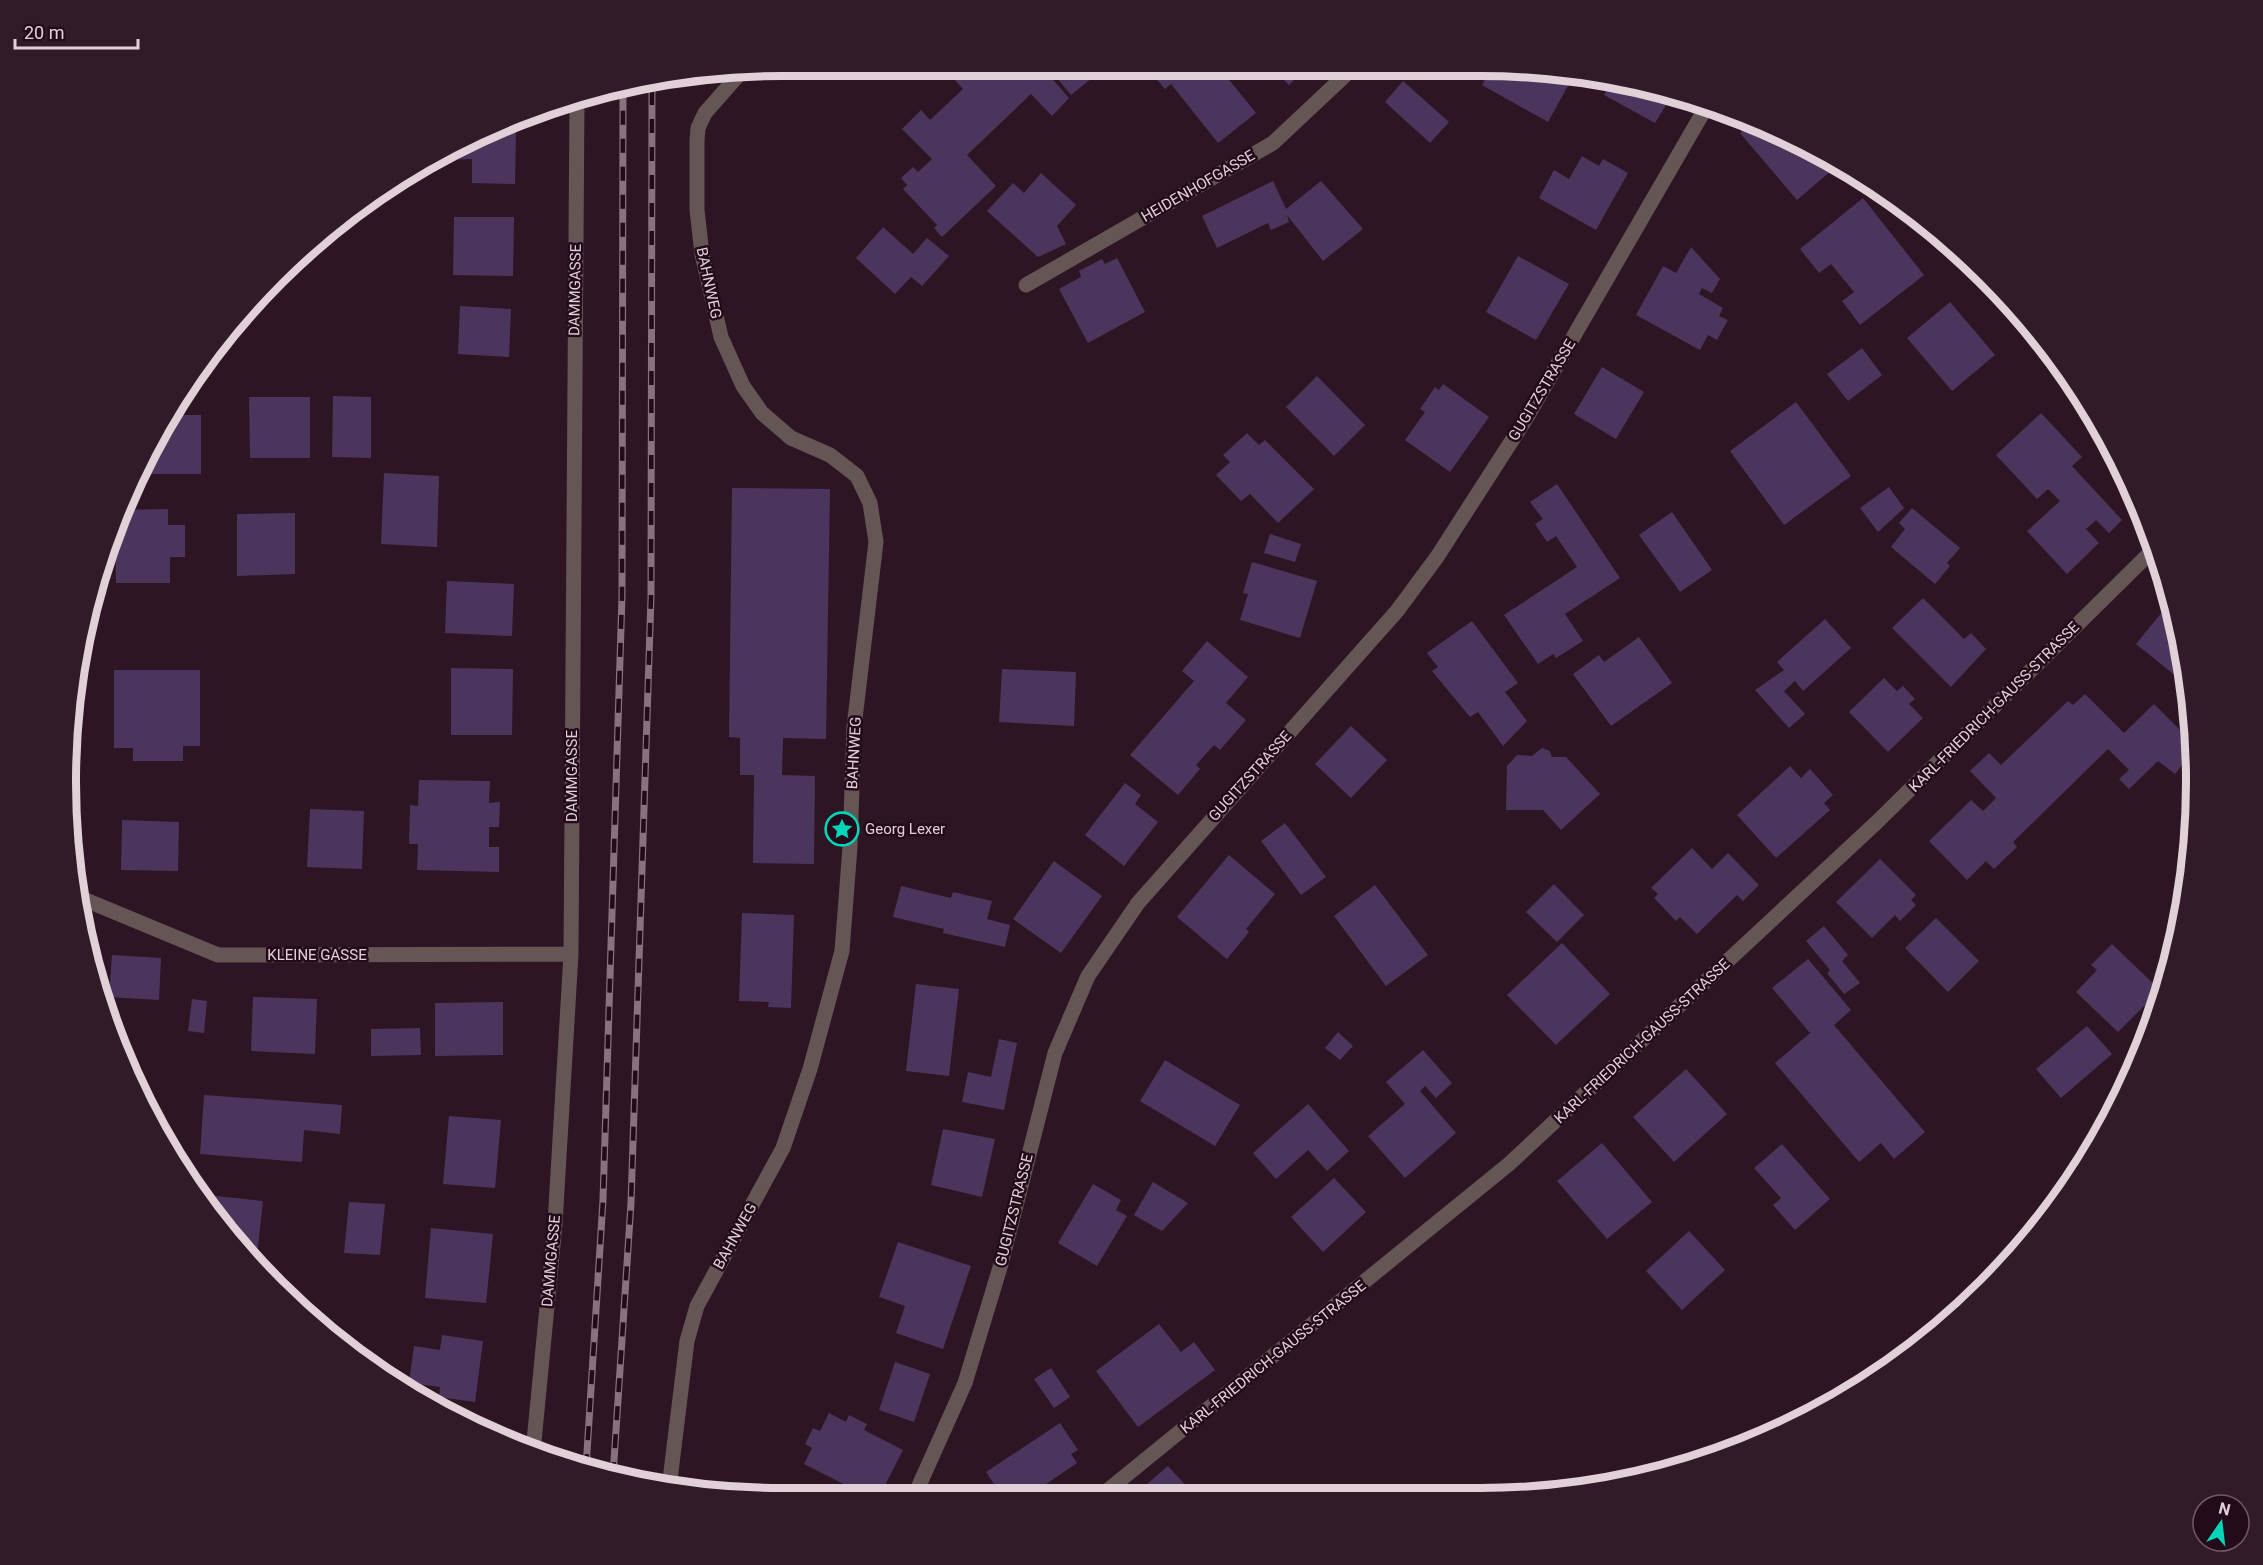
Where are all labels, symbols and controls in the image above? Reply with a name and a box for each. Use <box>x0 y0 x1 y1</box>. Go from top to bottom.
scale bar <box>15 12 138 50</box>
text: 20 m <box>24 22 64 43</box>
street label: HEIDENHOFGASSE <box>1138 146 1258 226</box>
street label: DAMMGASSE <box>565 243 585 336</box>
street label: BAHNWEG <box>693 246 725 320</box>
street label: GUGITZSTRASSE <box>1505 336 1580 444</box>
street label: KARL-FRIEDRICH-GAUSS-STRASSE <box>1905 618 2083 796</box>
street label: BAHNWEG <box>843 716 865 790</box>
street label: GUGITZSTRASSE <box>1205 727 1296 825</box>
street label: DAMMGASSE <box>563 730 581 822</box>
place icon: Georg Lexer <box>824 811 860 847</box>
place label: Georg Lexer <box>865 820 945 838</box>
street label: KLEINE GASSE <box>267 946 367 964</box>
street label: KARL-FRIEDRICH-GAUSS-STRASSE <box>1551 955 1734 1127</box>
street label: GUGITZSTRASSE <box>991 1151 1037 1268</box>
street label: BAHNWEG <box>710 1200 760 1272</box>
street label: DAMMGASSE <box>538 1214 564 1308</box>
street label: KARL-FRIEDRICH-GAUSS-STRASSE <box>1177 1276 1370 1437</box>
north arrow <box>2191 1493 2251 1553</box>
text: N <box>2217 1498 2232 1520</box>

